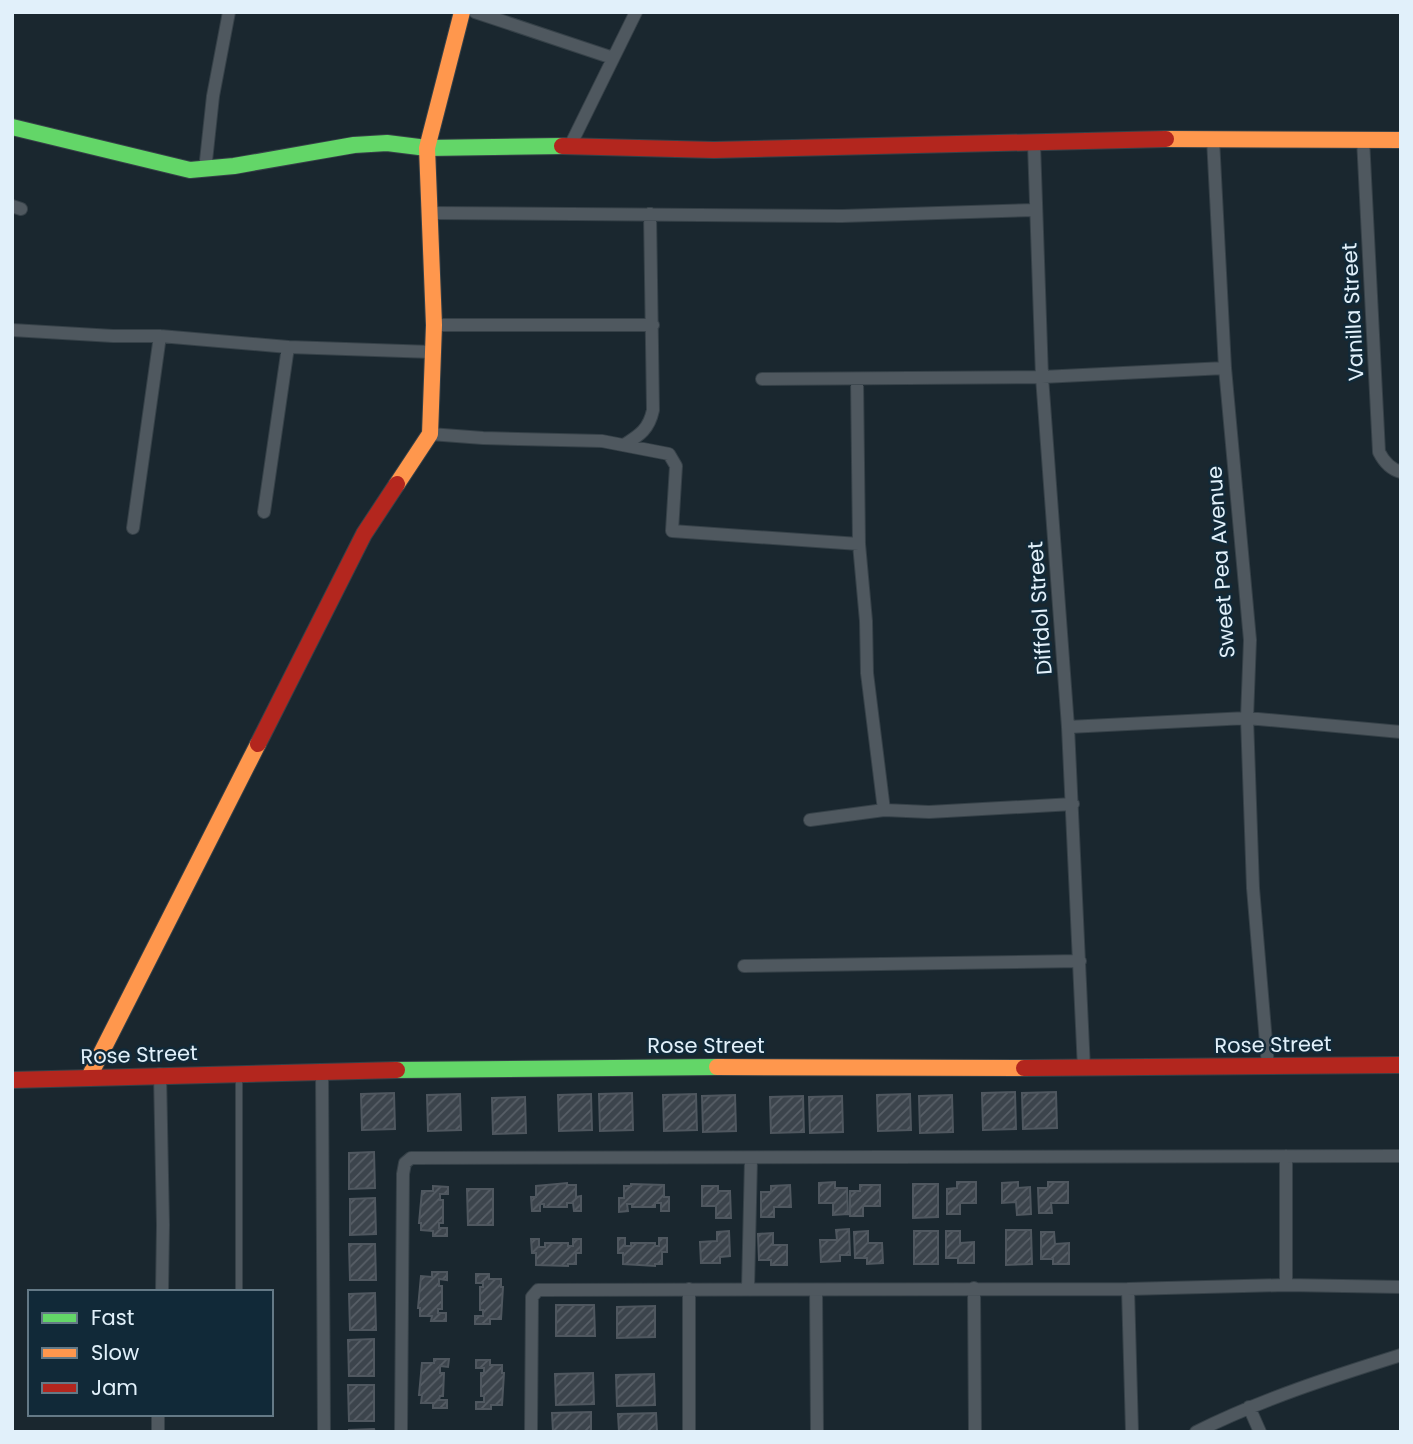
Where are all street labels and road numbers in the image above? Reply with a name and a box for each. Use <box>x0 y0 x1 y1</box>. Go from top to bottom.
street label: Vanilla Street <box>1334 242 1371 382</box>
street label: Sweet Pea Avenue <box>1199 465 1242 659</box>
street label: Diffdol Street <box>1020 540 1059 676</box>
street label: Rose Street <box>1214 1029 1332 1060</box>
street label: Rose Street <box>647 1031 765 1060</box>
street label: Rose Street <box>80 1038 198 1071</box>

